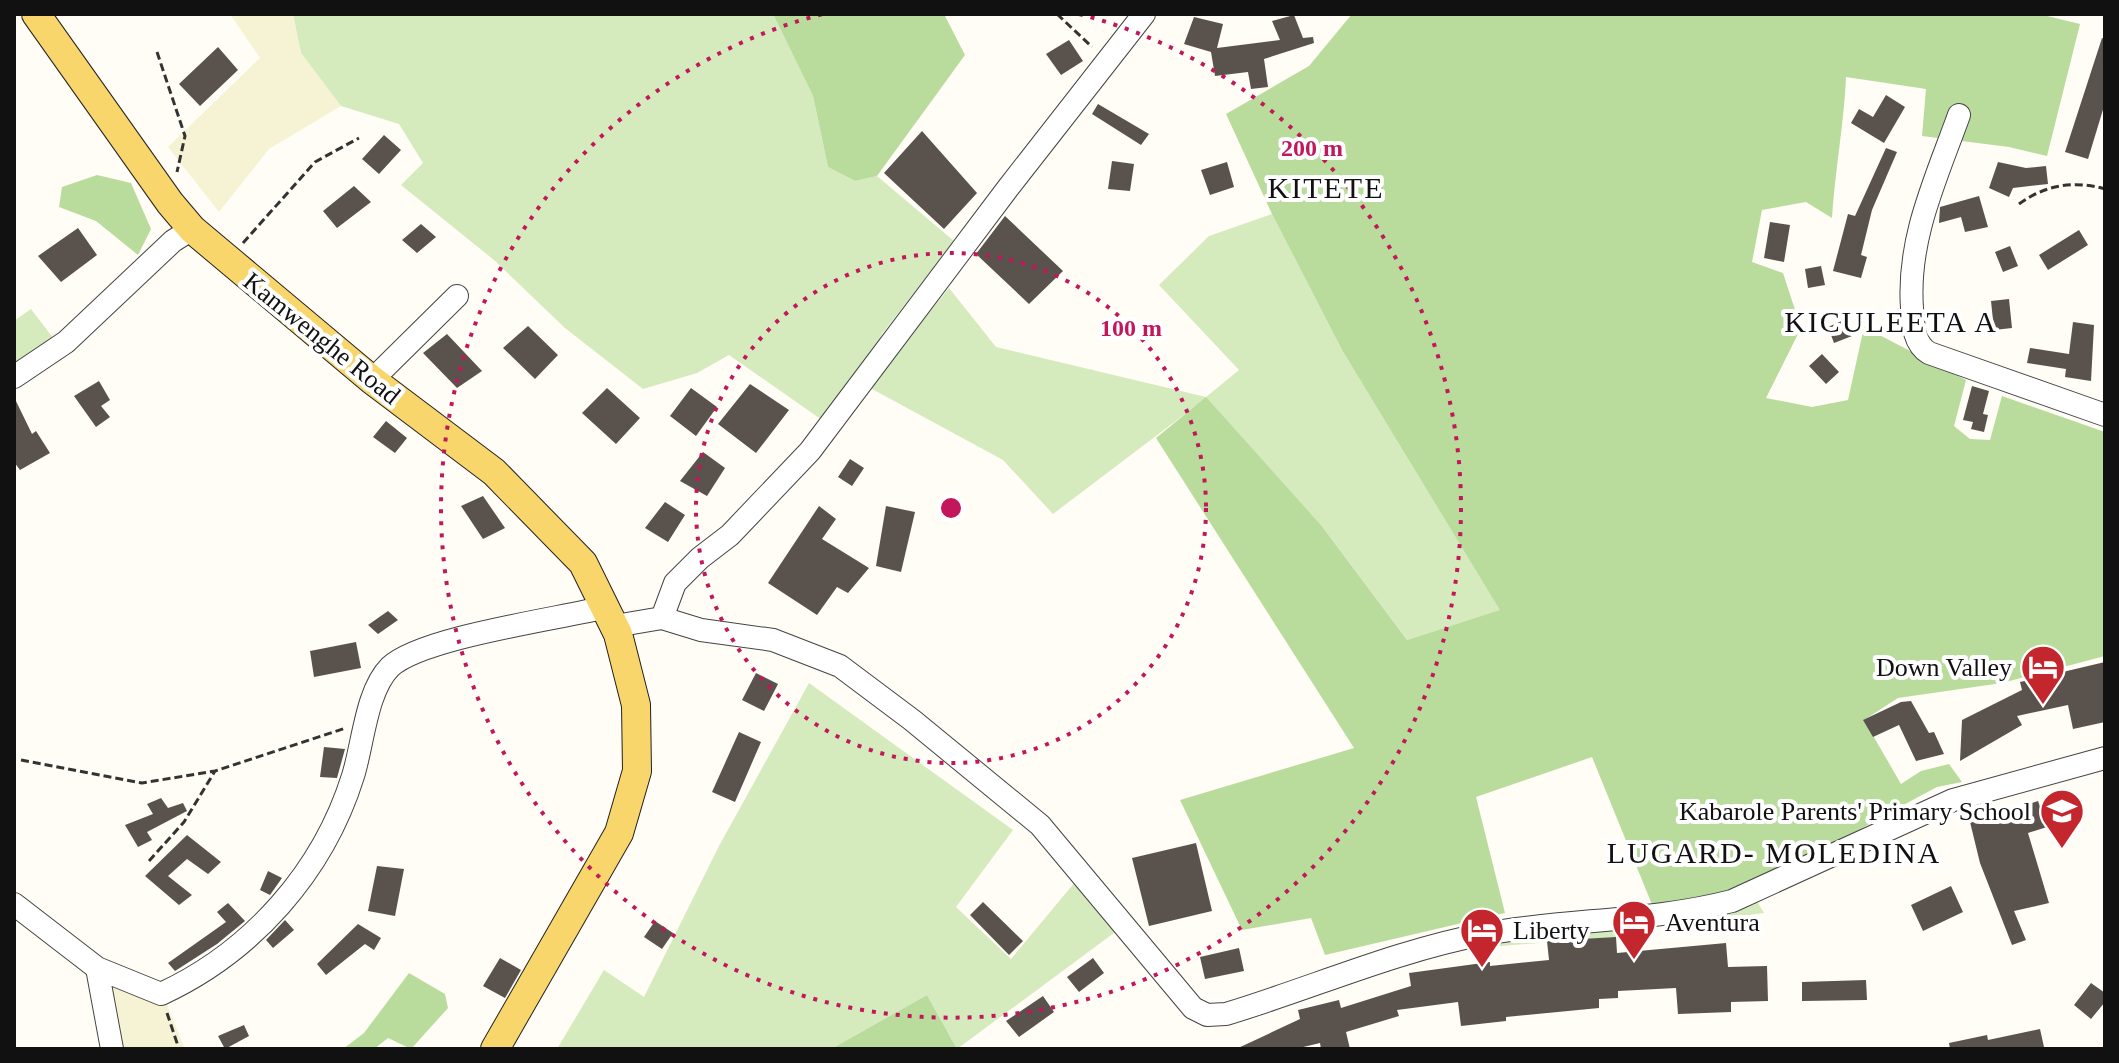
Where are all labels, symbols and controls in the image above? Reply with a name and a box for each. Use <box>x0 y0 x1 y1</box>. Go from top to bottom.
text: 200 m <box>1281 135 1343 161</box>
district label: KITETE <box>1268 171 1384 204</box>
street label: Kamwenghe Road <box>238 266 406 410</box>
district label: KICULEETA A <box>1784 305 1998 338</box>
text: 100 m <box>1100 315 1162 341</box>
centre of rings <box>937 494 965 522</box>
hotel icon: Down Valley <box>2019 643 2067 706</box>
place label: Down Valley <box>1876 653 2012 682</box>
school or university icon: Kabarole Parents' Primary School <box>2038 787 2086 850</box>
place label: Kabarole Parents' Primary School <box>1679 797 2031 826</box>
district label: LUGARD- MOLEDINA <box>1607 836 1941 869</box>
hotel icon: Aventura <box>1610 898 1658 961</box>
hotel icon: Liberty <box>1458 906 1506 969</box>
place label: Aventura <box>1665 908 1760 937</box>
place label: Liberty <box>1513 916 1590 945</box>

